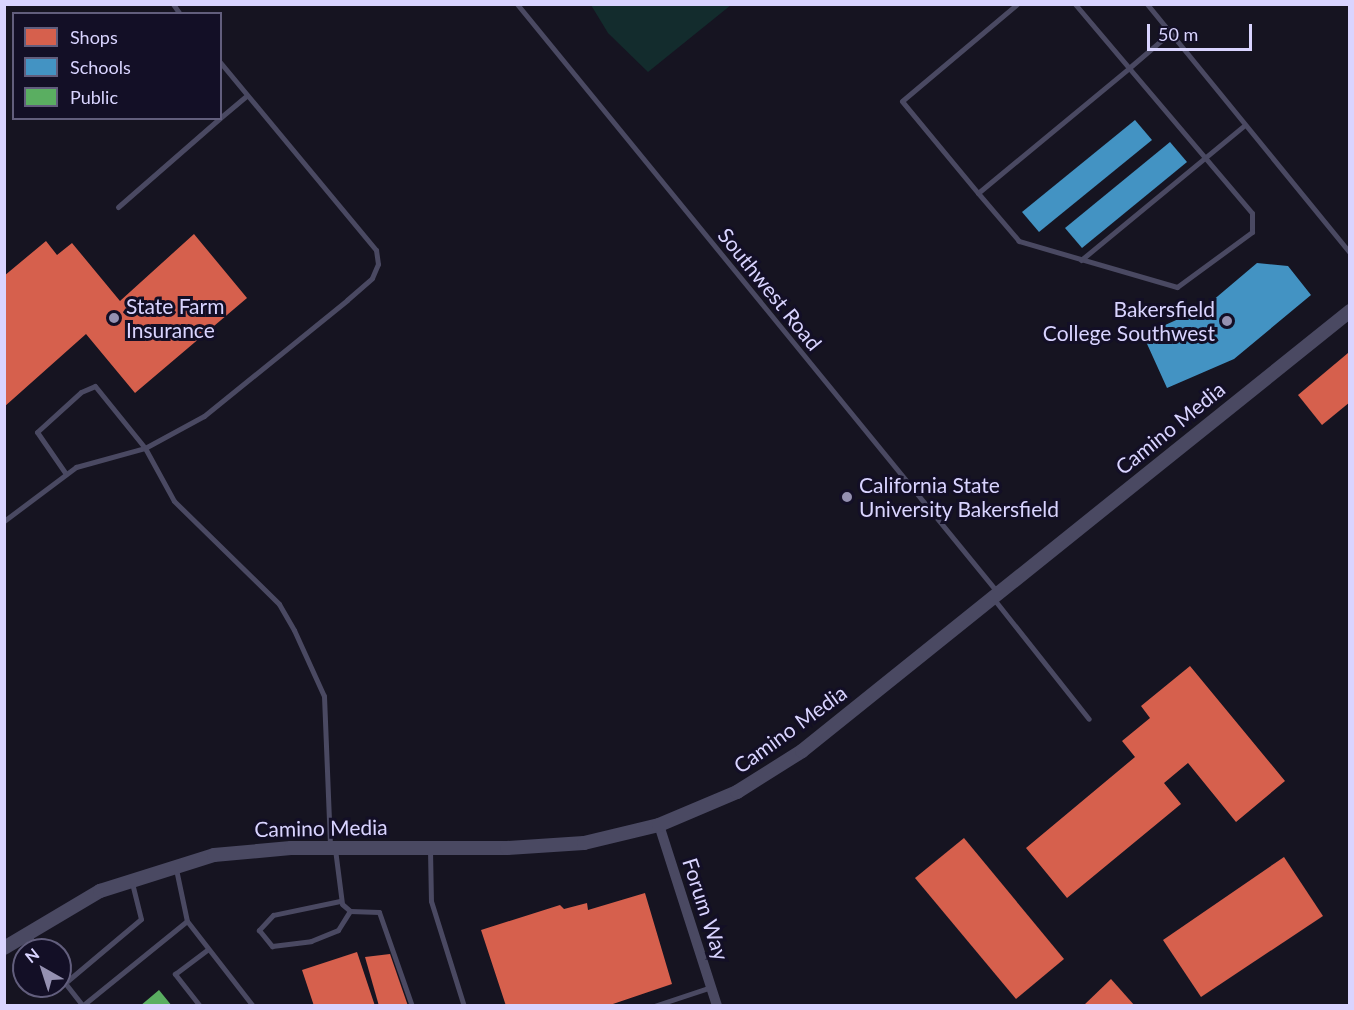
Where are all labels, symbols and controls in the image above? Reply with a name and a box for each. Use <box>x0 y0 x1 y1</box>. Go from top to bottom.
legend <box>12 12 222 120</box>
scale bar <box>1150 12 1255 50</box>
text: 50 m <box>1158 23 1198 45</box>
text: Shops <box>70 26 118 48</box>
text: Schools <box>70 56 131 78</box>
text: Public <box>70 86 118 108</box>
street label: Southwest Road <box>713 223 827 355</box>
place label: State Farm Insurance <box>126 293 224 343</box>
place label: Bakersfield College Southwest <box>1043 296 1215 346</box>
marker: State Farm Insurance <box>107 311 121 325</box>
marker: Bakersfield College Southwest <box>1220 314 1234 328</box>
street label: Camino Media <box>1110 376 1230 480</box>
place label: California State University Bakersfield <box>859 472 1059 522</box>
marker: California State University Bakersfield <box>840 490 854 504</box>
street label: Camino Media <box>729 680 851 778</box>
street label: Camino Media <box>254 814 388 842</box>
street label: Forum Way <box>678 854 734 964</box>
north arrow <box>12 938 72 998</box>
text: N <box>21 944 42 966</box>

